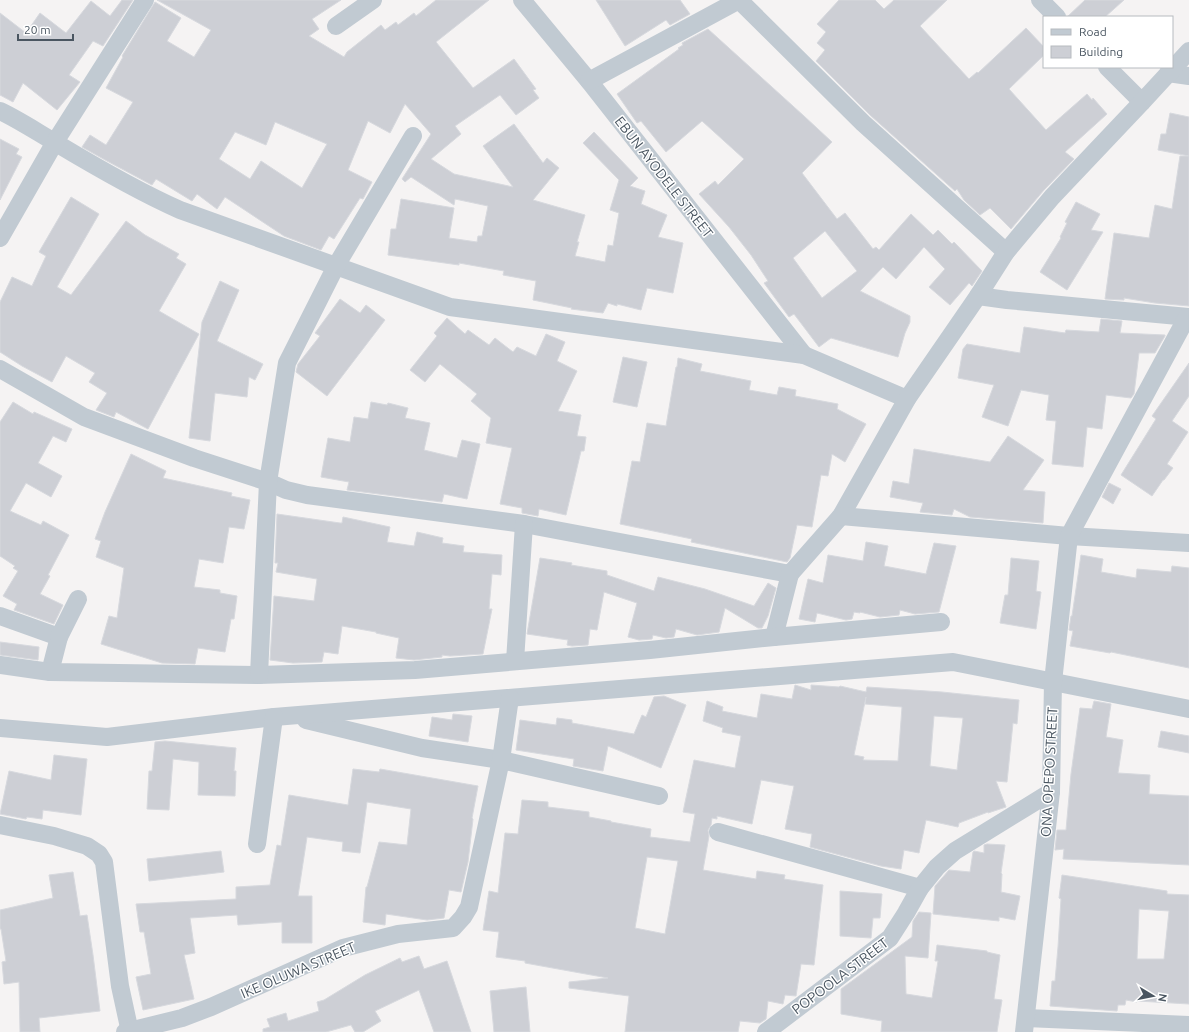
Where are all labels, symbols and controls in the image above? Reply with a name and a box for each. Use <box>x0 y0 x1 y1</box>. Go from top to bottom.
scale bar <box>18 16 73 42</box>
legend <box>1043 16 1173 68</box>
text: 20 m <box>24 23 51 36</box>
text: Road <box>1079 25 1107 38</box>
text: Building <box>1079 45 1123 58</box>
street label: EBUN AYODELE STREET <box>612 113 716 241</box>
street label: ONA OPEPO STREET <box>1038 706 1060 837</box>
street label: POPOOLA STREET <box>789 934 891 1017</box>
street label: IKE OLUWA STREET <box>238 939 358 1001</box>
north arrow <box>1133 976 1173 1016</box>
text: N <box>1156 993 1169 1003</box>

